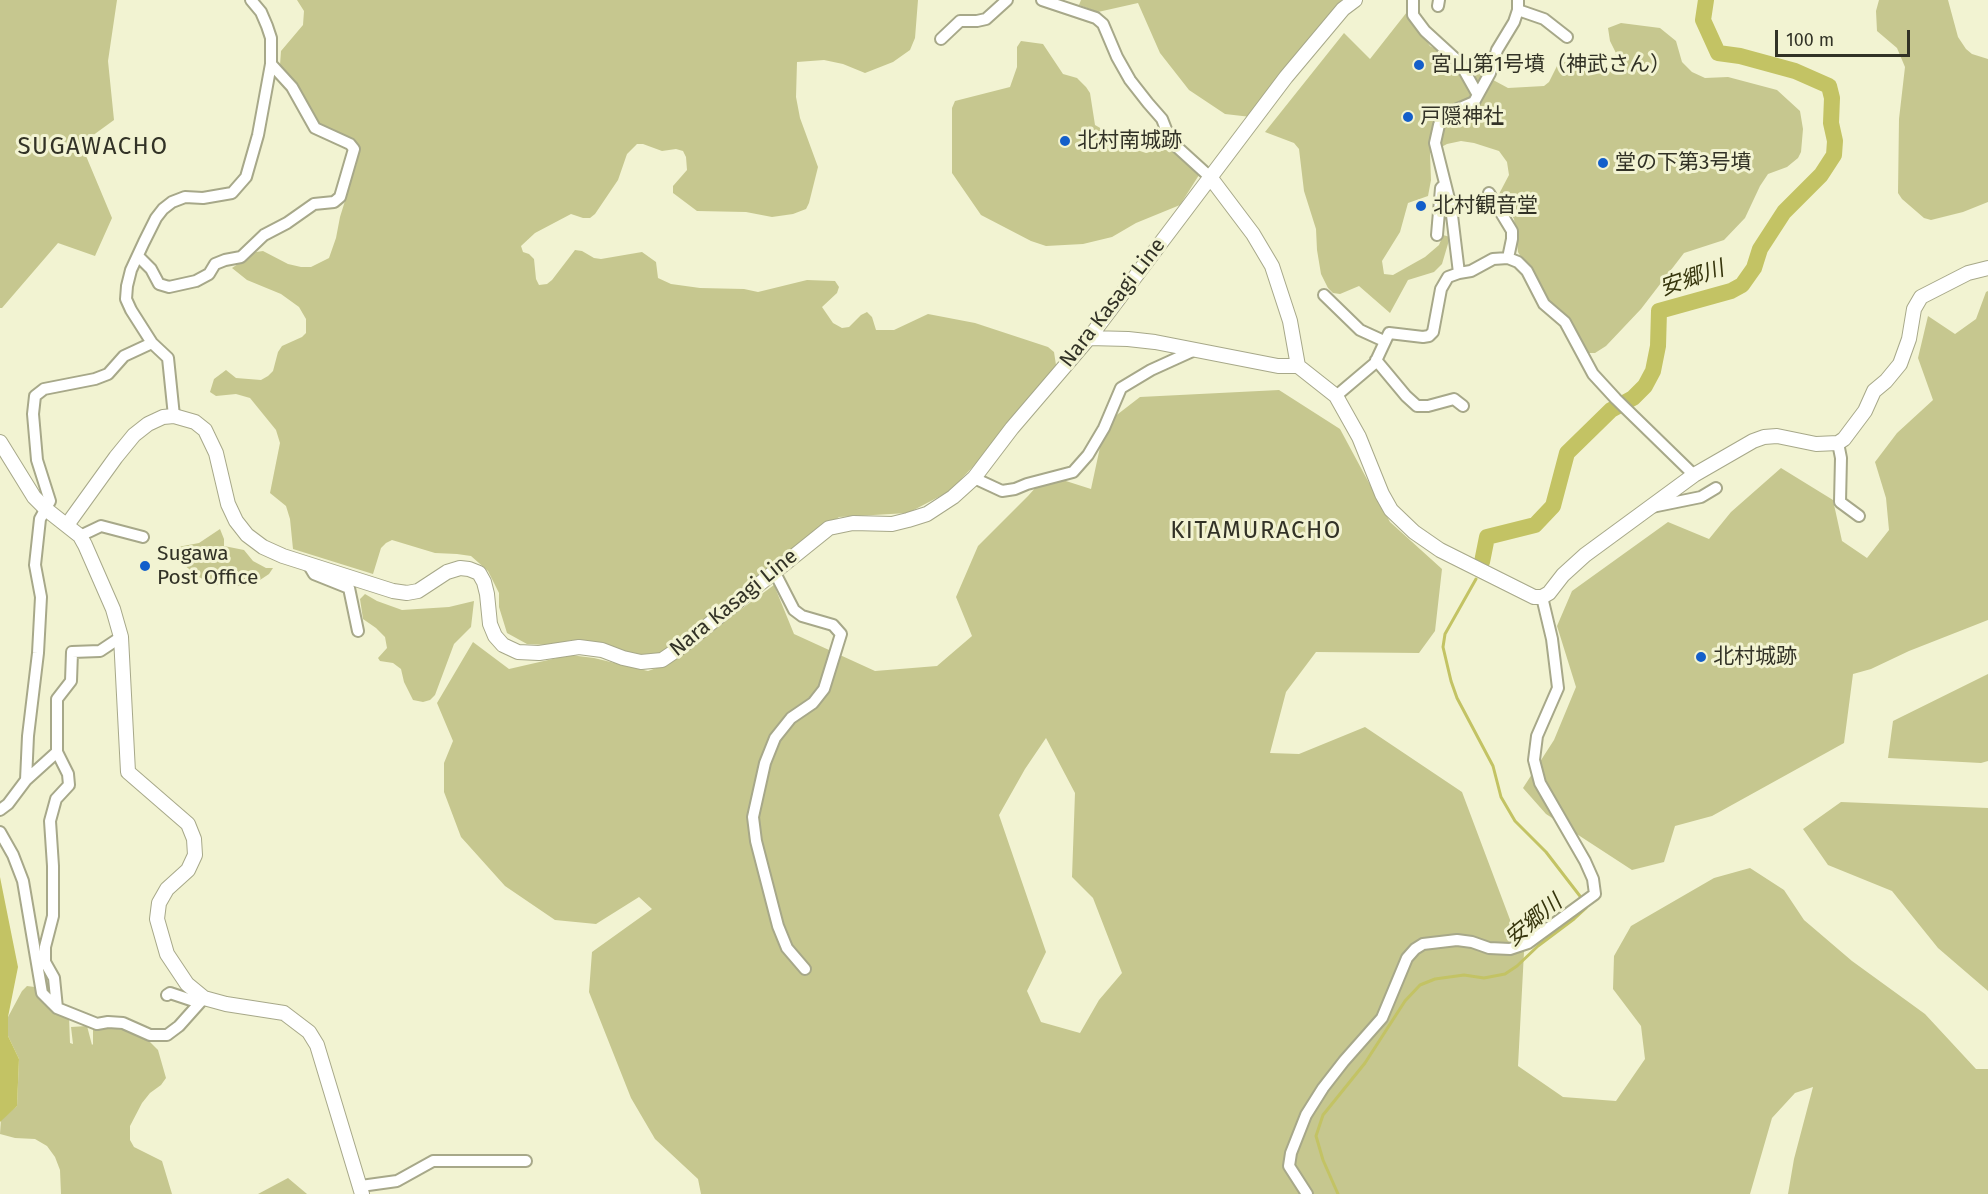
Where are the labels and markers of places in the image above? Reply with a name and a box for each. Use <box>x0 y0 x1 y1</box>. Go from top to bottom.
place label: 宮山第1号墳（神武さん） <box>1431 52 1671 78</box>
marker: 宮山第1号墳（神武さん） <box>1412 58 1426 72</box>
place label: 戸隠神社 <box>1420 104 1504 130</box>
marker: 戸隠神社 <box>1401 110 1415 124</box>
place label: 北村南城跡 <box>1077 128 1182 154</box>
marker: 北村南城跡 <box>1058 134 1072 148</box>
place label: 堂の下第3号墳 <box>1615 150 1751 176</box>
marker: 堂の下第3号墳 <box>1596 156 1610 170</box>
place label: 北村観音堂 <box>1433 193 1538 219</box>
marker: 北村観音堂 <box>1414 199 1428 213</box>
place label: Sugawa Post Office <box>157 541 258 591</box>
marker: Sugawa Post Office <box>138 559 152 573</box>
place label: 北村城跡 <box>1713 644 1797 670</box>
marker: 北村城跡 <box>1694 650 1708 664</box>

